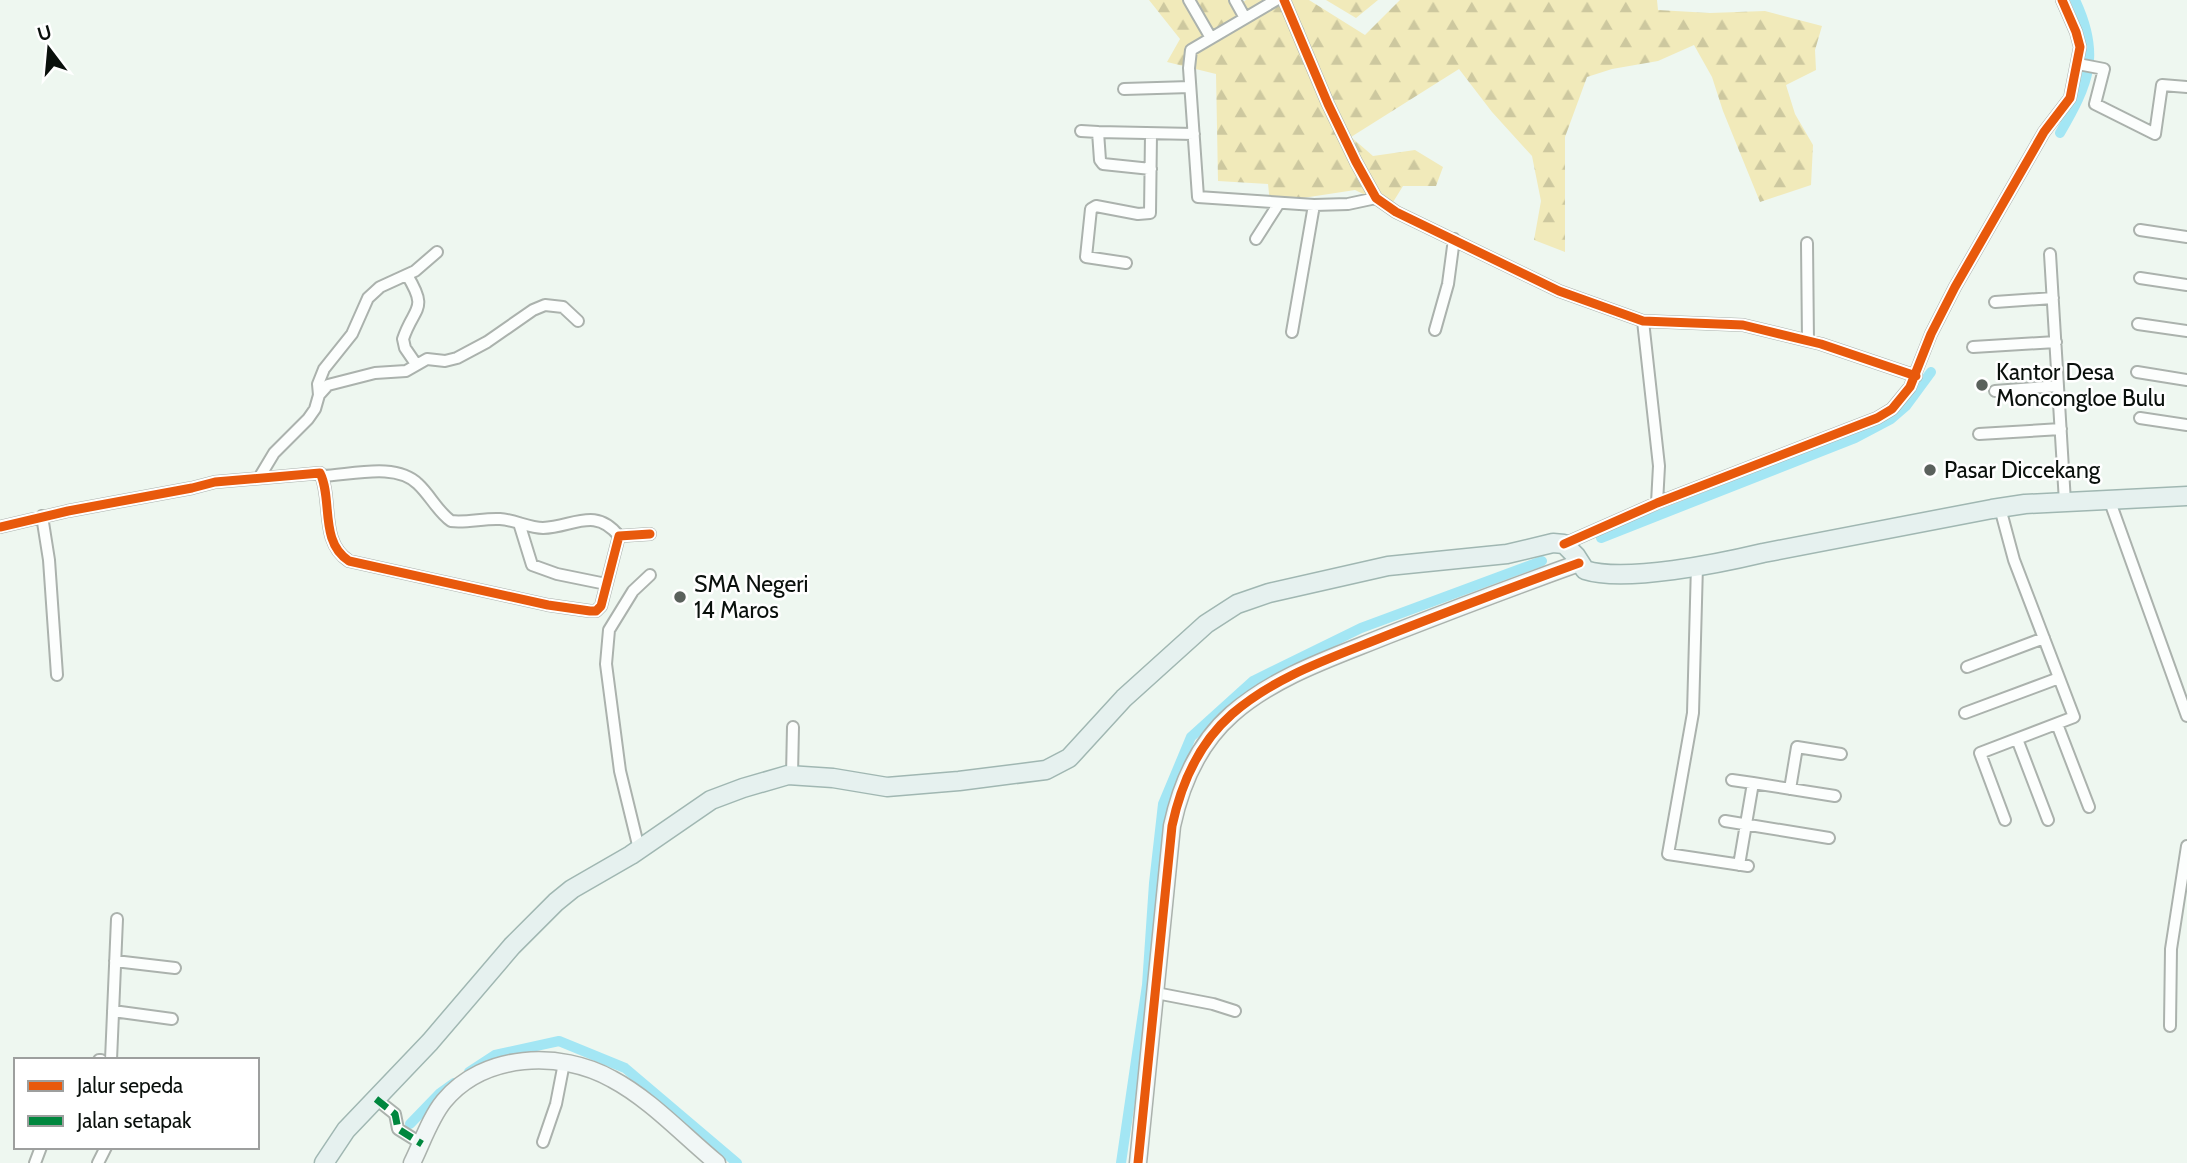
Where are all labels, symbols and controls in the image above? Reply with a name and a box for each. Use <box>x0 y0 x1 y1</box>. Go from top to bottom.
north arrow <box>14 14 84 84</box>
text: U <box>35 20 54 46</box>
place label: Kantor Desa Moncongloe Bulu <box>1996 358 2165 412</box>
marker: Kantor Desa Moncongloe Bulu <box>1974 377 1990 393</box>
place label: Pasar Diccekang <box>1944 456 2101 484</box>
marker: Pasar Diccekang <box>1922 462 1938 478</box>
place label: SMA Negeri 14 Maros <box>694 570 808 624</box>
marker: SMA Negeri 14 Maros <box>672 589 688 605</box>
legend <box>14 1058 259 1149</box>
text: Jalur sepeda <box>76 1073 183 1098</box>
text: Jalan setapak <box>76 1108 192 1133</box>

